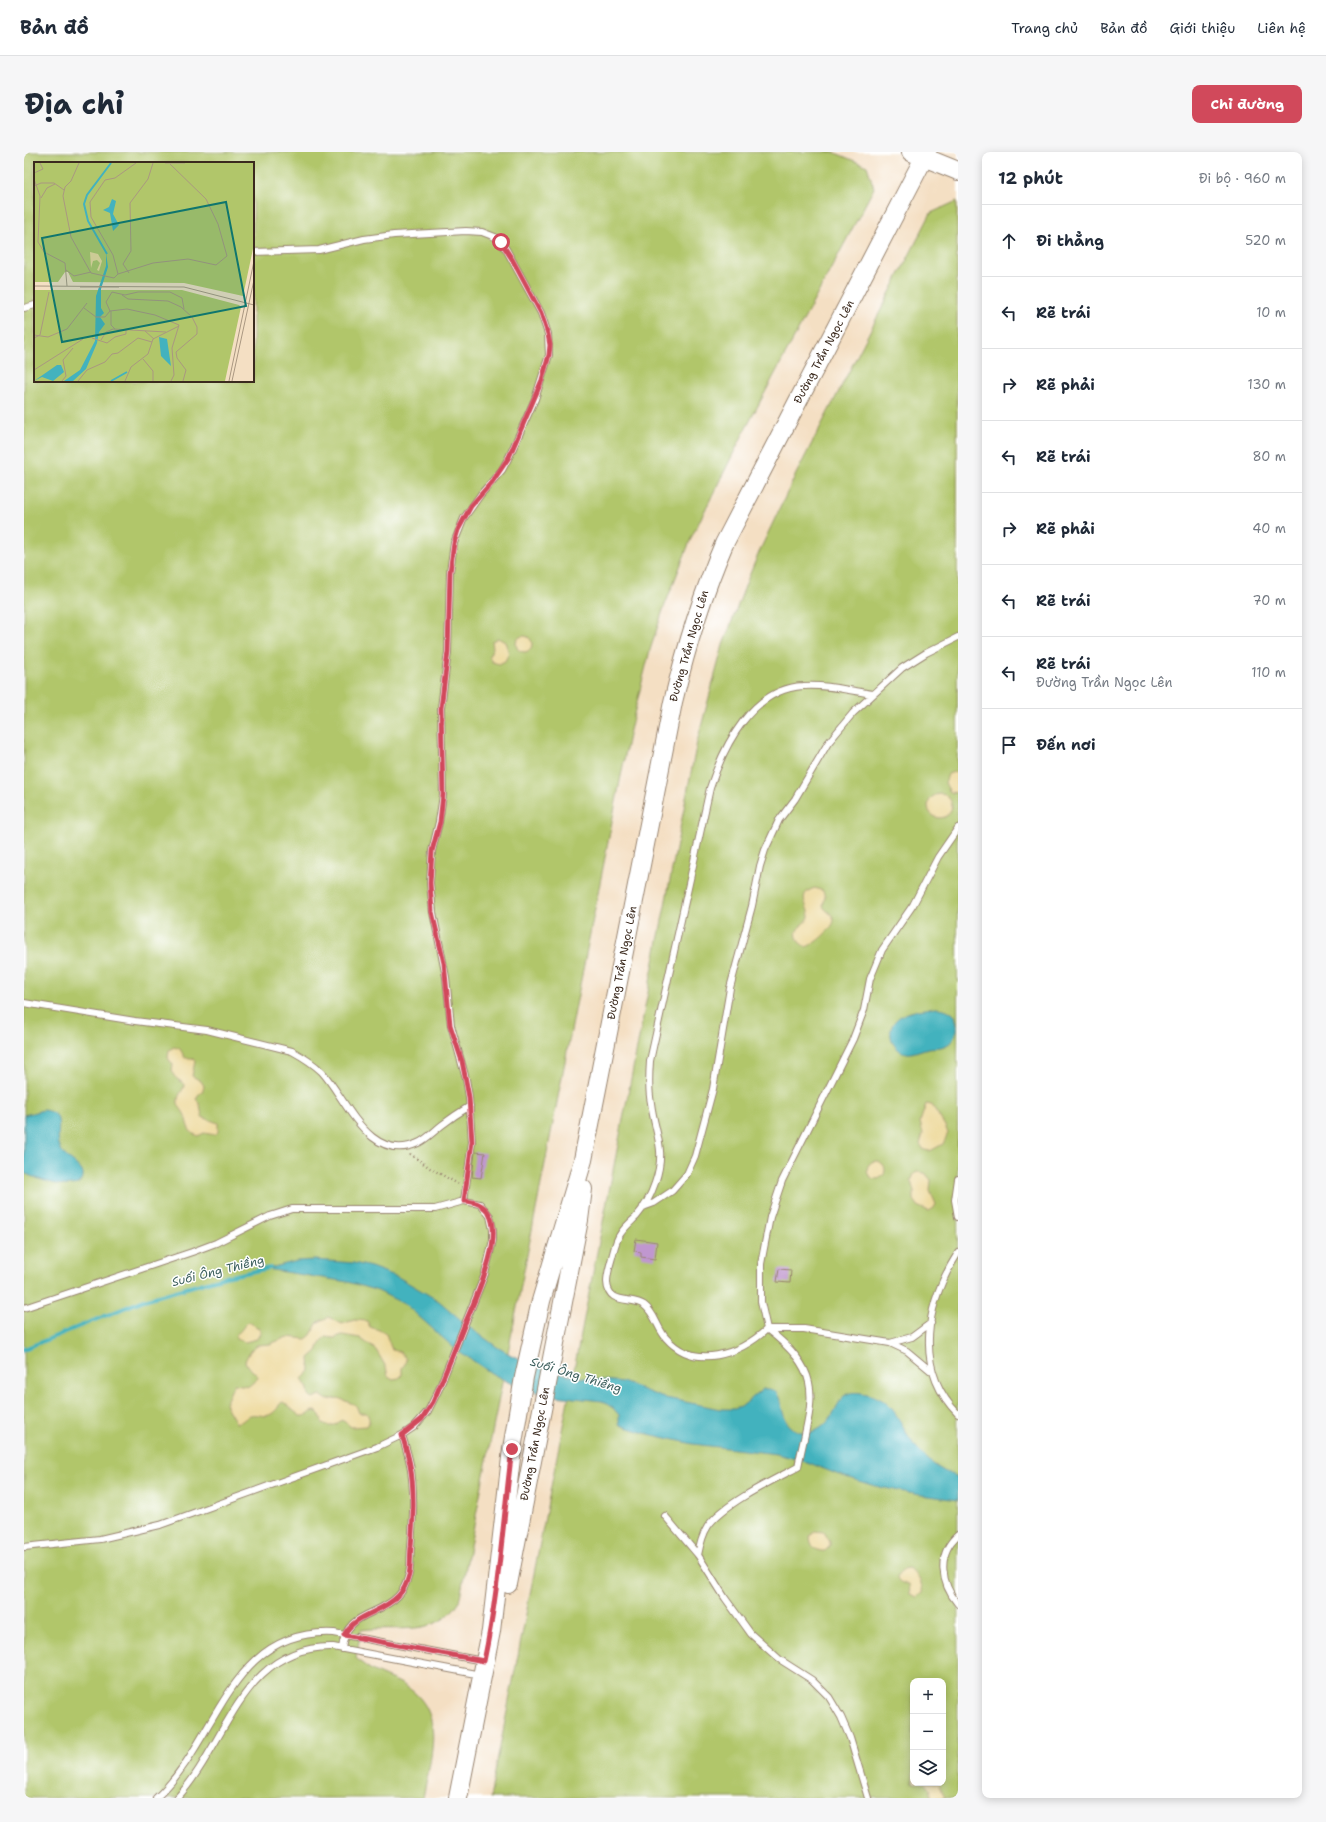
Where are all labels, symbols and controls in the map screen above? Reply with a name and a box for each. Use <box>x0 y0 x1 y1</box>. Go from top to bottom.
text: Bản đồ <box>20 15 89 40</box>
text: Trang chủ <box>1011 19 1078 37</box>
text: Bản đồ <box>1100 19 1147 37</box>
text: Giới thiệu <box>1169 19 1235 37</box>
text: Liên hệ <box>1257 19 1306 37</box>
text: Địa chỉ <box>24 85 124 123</box>
button: Chỉ đường <box>1192 85 1302 123</box>
inset map <box>34 162 254 382</box>
text: 12 phút <box>998 167 1063 189</box>
text: Đi bộ · 960 m <box>1199 170 1286 187</box>
icon: ahead <box>998 230 1020 252</box>
text: Đi thẳng <box>1036 231 1104 251</box>
text: 520 m <box>1245 232 1286 249</box>
route start <box>492 233 510 251</box>
street label: Đường Trần Ngọc Lên <box>790 297 858 406</box>
icon: left <box>998 302 1020 324</box>
text: Rẽ trái <box>1036 303 1091 323</box>
text: 10 m <box>1256 304 1286 321</box>
icon: right <box>998 374 1020 396</box>
text: Rẽ phải <box>1036 375 1095 395</box>
text: 130 m <box>1248 376 1286 393</box>
icon: left <box>998 446 1020 468</box>
text: Rẽ trái <box>1036 447 1091 467</box>
text: 80 m <box>1252 448 1286 465</box>
icon: right <box>998 518 1020 540</box>
text: Rẽ phải <box>1036 519 1095 539</box>
text: 40 m <box>1252 520 1286 537</box>
street label: Đường Trần Ngọc Lên <box>666 588 712 704</box>
icon: left <box>998 590 1020 612</box>
text: Rẽ trái <box>1036 591 1091 611</box>
text: 70 m <box>1252 592 1286 609</box>
text: Rẽ trái <box>1036 654 1091 674</box>
icon: left <box>998 662 1020 684</box>
text: 110 m <box>1251 664 1286 681</box>
text: Đường Trần Ngọc Lên <box>1036 674 1172 691</box>
icon: arrive <box>998 734 1020 756</box>
text: Đến nơi <box>1036 735 1095 755</box>
street label: Đường Trần Ngọc Lên <box>604 905 640 1021</box>
water label: Suối Ông Thiềng <box>170 1252 266 1290</box>
water label: Suối Ông Thiềng <box>528 1354 624 1396</box>
street label: Đường Trần Ngọc Lên <box>517 1386 553 1502</box>
route end <box>503 1440 521 1458</box>
map controls <box>910 1678 946 1786</box>
button: + <box>910 1678 946 1714</box>
button: − <box>910 1714 946 1750</box>
button: layers <box>910 1750 946 1786</box>

